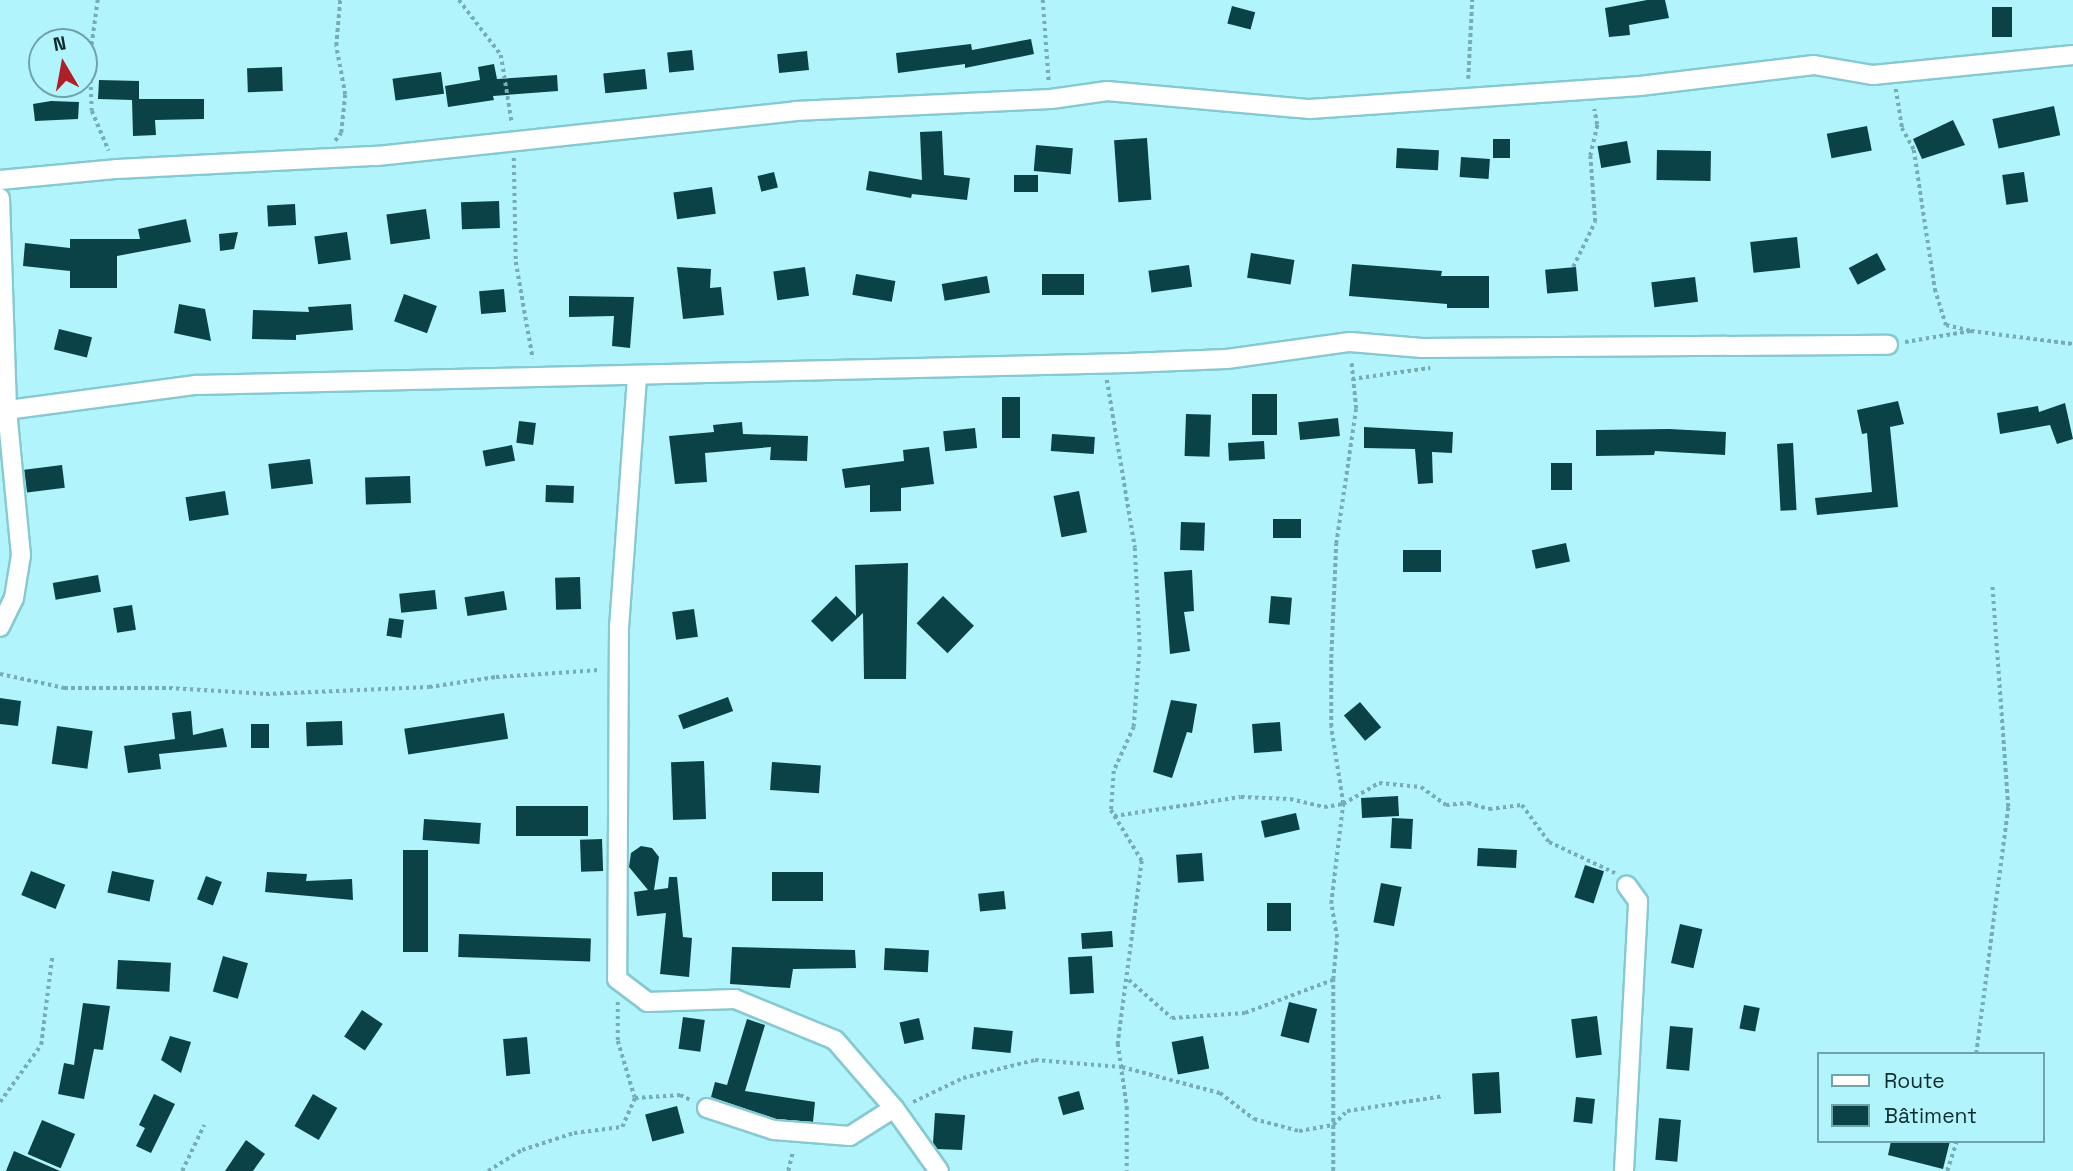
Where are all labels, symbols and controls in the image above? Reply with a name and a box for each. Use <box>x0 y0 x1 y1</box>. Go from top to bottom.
north arrow <box>28 28 98 98</box>
text: N <box>51 30 68 57</box>
legend <box>1818 1052 2045 1143</box>
text: Route <box>1884 1067 1945 1094</box>
text: Bâtiment <box>1884 1102 1977 1129</box>

